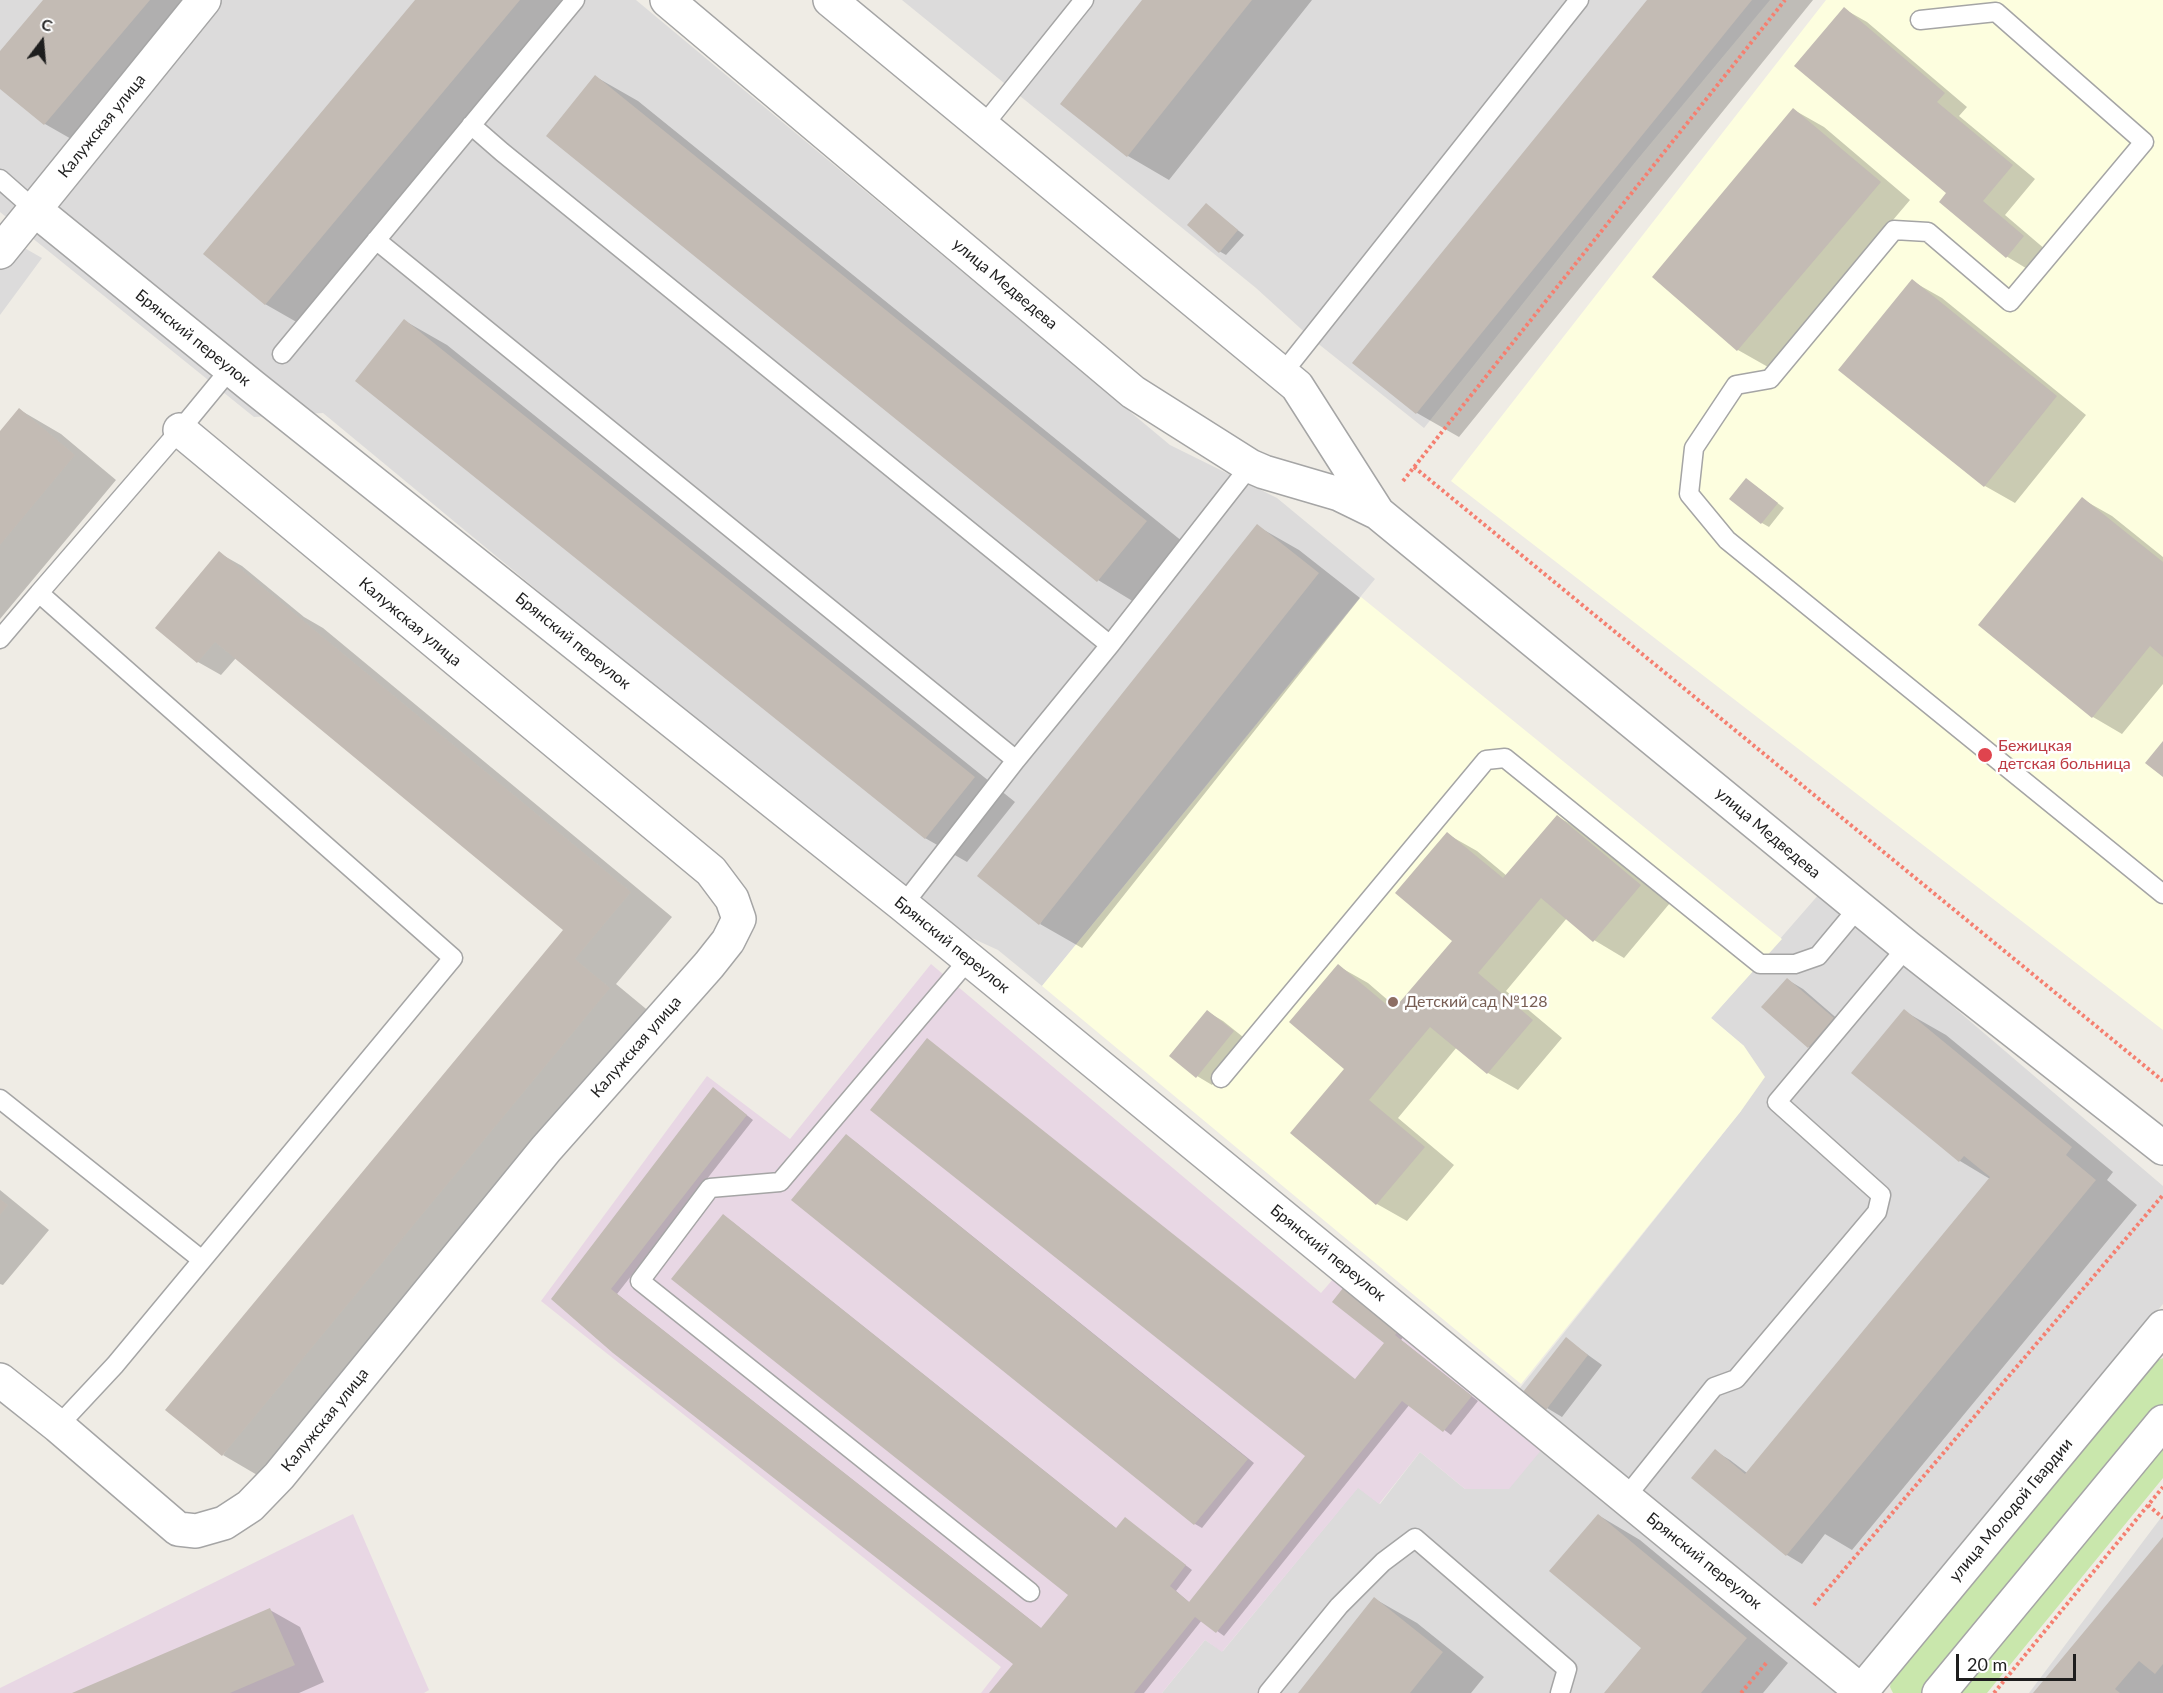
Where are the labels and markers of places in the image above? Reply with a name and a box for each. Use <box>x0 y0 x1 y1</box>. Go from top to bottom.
place label: Бежицкая детская больница <box>1998 736 2131 774</box>
marker: Бежицкая детская больница <box>1976 746 1994 764</box>
place label: Детский сад №128 <box>1405 992 1548 1012</box>
marker: Детский сад №128 <box>1386 995 1400 1009</box>

